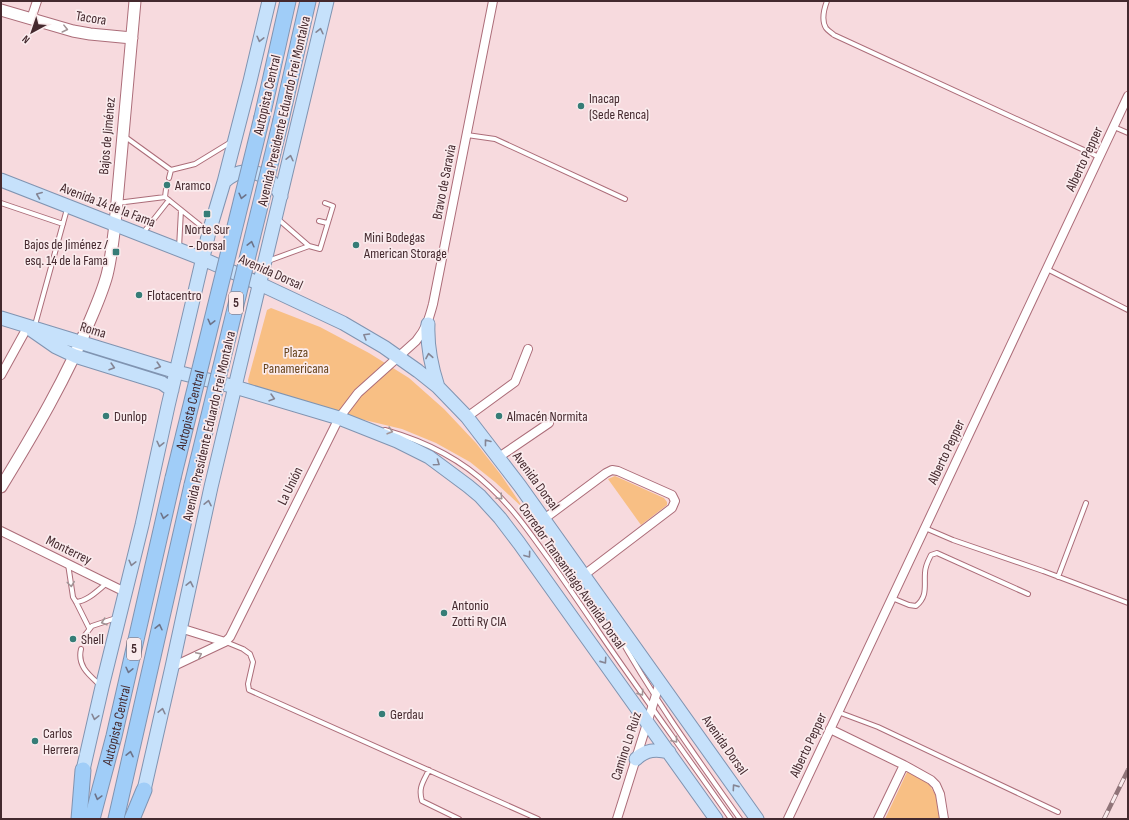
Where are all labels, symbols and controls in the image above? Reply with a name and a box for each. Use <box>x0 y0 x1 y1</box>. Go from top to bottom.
street label: Tacora <box>75 7 107 29</box>
north arrow <box>12 12 52 52</box>
street label: Avenida Presidente Eduardo Frei Montalva <box>254 14 314 209</box>
one-way arrow <box>62 24 69 33</box>
one-way arrow <box>315 28 323 35</box>
text: N <box>19 32 32 46</box>
one-way arrow <box>257 36 265 42</box>
street label: Autopista Central <box>249 53 284 138</box>
place label: Inacap (Sede Renca) <box>589 90 649 123</box>
street label: Bajos de Jiménez <box>95 97 119 175</box>
marker: Inacap (Sede Renca) <box>576 101 586 111</box>
street label: Alberto Pepper <box>1061 124 1106 195</box>
street label: Bravo de Saravia <box>428 143 460 221</box>
one-way arrow <box>285 155 293 161</box>
place label: Aramco <box>174 177 211 194</box>
street label: Avenida 14 de la Fama <box>57 179 158 231</box>
marker: Aramco <box>162 180 172 190</box>
one-way arrow <box>36 192 44 200</box>
one-way arrow <box>239 193 247 199</box>
marker: Norte Sur - Dorsal <box>202 209 212 219</box>
place label: Norte Sur - Dorsal <box>184 221 230 254</box>
place label: Mini Bodegas American Storage <box>363 229 447 262</box>
place label: Bajos de Jiménez / esq. 14 de la Fama <box>24 236 108 269</box>
one-way arrow <box>246 240 255 247</box>
marker: Mini Bodegas American Storage <box>351 240 361 250</box>
marker: Bajos de Jiménez / esq. 14 de la Fama <box>111 247 121 257</box>
street label: Avenida Dorsal <box>235 250 306 294</box>
place label: Flotacentro <box>147 287 202 304</box>
marker: Flotacentro <box>134 290 144 300</box>
road number: 5 <box>229 292 243 314</box>
street label: Roma <box>78 318 108 342</box>
one-way arrow <box>208 319 216 325</box>
street label: Avenida Presidente Eduardo Frei Montalva <box>179 329 239 524</box>
one-way arrow <box>363 333 370 340</box>
park label: Plaza Panamericana <box>263 344 329 377</box>
one-way arrow <box>426 353 434 359</box>
one-way arrow <box>155 361 162 370</box>
one-way arrow <box>108 363 115 371</box>
street label: Autopista Central <box>171 368 208 453</box>
one-way arrow <box>268 393 275 402</box>
place label: Dunlop <box>114 408 147 425</box>
place label: Almacén Normita <box>506 408 588 425</box>
marker: Dunlop <box>101 411 111 421</box>
marker: Almacén Normita <box>494 411 504 421</box>
street label: Alberto Pepper <box>923 417 968 488</box>
one-way arrow <box>386 426 393 435</box>
one-way arrow <box>485 439 492 446</box>
one-way arrow <box>156 441 164 447</box>
street label: Avenida Dorsal <box>508 448 563 514</box>
one-way arrow <box>433 458 440 465</box>
street label: La Unión <box>274 464 306 508</box>
one-way arrow <box>495 492 503 500</box>
one-way arrow <box>203 499 211 506</box>
street label: Corredor Transantiago Avenida Dorsal <box>515 500 629 652</box>
one-way arrow <box>161 513 169 520</box>
street label: Monterrey <box>43 532 95 569</box>
one-way arrow <box>523 551 531 558</box>
one-way arrow <box>128 559 137 566</box>
one-way arrow <box>66 581 75 587</box>
one-way arrow <box>185 581 193 587</box>
place label: Antonio Zotti Ry CIA <box>451 597 507 630</box>
marker: Antonio Zotti Ry CIA <box>439 608 449 618</box>
one-way arrow <box>101 617 108 626</box>
one-way arrow <box>155 624 163 630</box>
place label: Shell <box>81 631 104 648</box>
marker: Shell <box>68 634 78 644</box>
road number: 5 <box>127 638 141 660</box>
one-way arrow <box>194 652 202 659</box>
one-way arrow <box>599 656 606 663</box>
one-way arrow <box>125 667 133 674</box>
street label: Autopista Central <box>98 683 134 768</box>
one-way arrow <box>636 689 644 696</box>
place label: Gerdau <box>390 706 424 723</box>
one-way arrow <box>157 708 165 714</box>
marker: Gerdau <box>377 709 387 719</box>
street label: Camino Lo Ruiz <box>607 710 645 782</box>
street label: Alberto Pepper <box>785 710 830 781</box>
street label: Avenida Dorsal <box>698 711 752 778</box>
one-way arrow <box>92 714 100 720</box>
place label: Carlos Herrera <box>43 725 78 758</box>
marker: Carlos Herrera <box>30 736 40 746</box>
one-way arrow <box>670 736 677 743</box>
one-way arrow <box>126 750 134 757</box>
one-way arrow <box>732 784 740 791</box>
one-way arrow <box>94 793 103 800</box>

